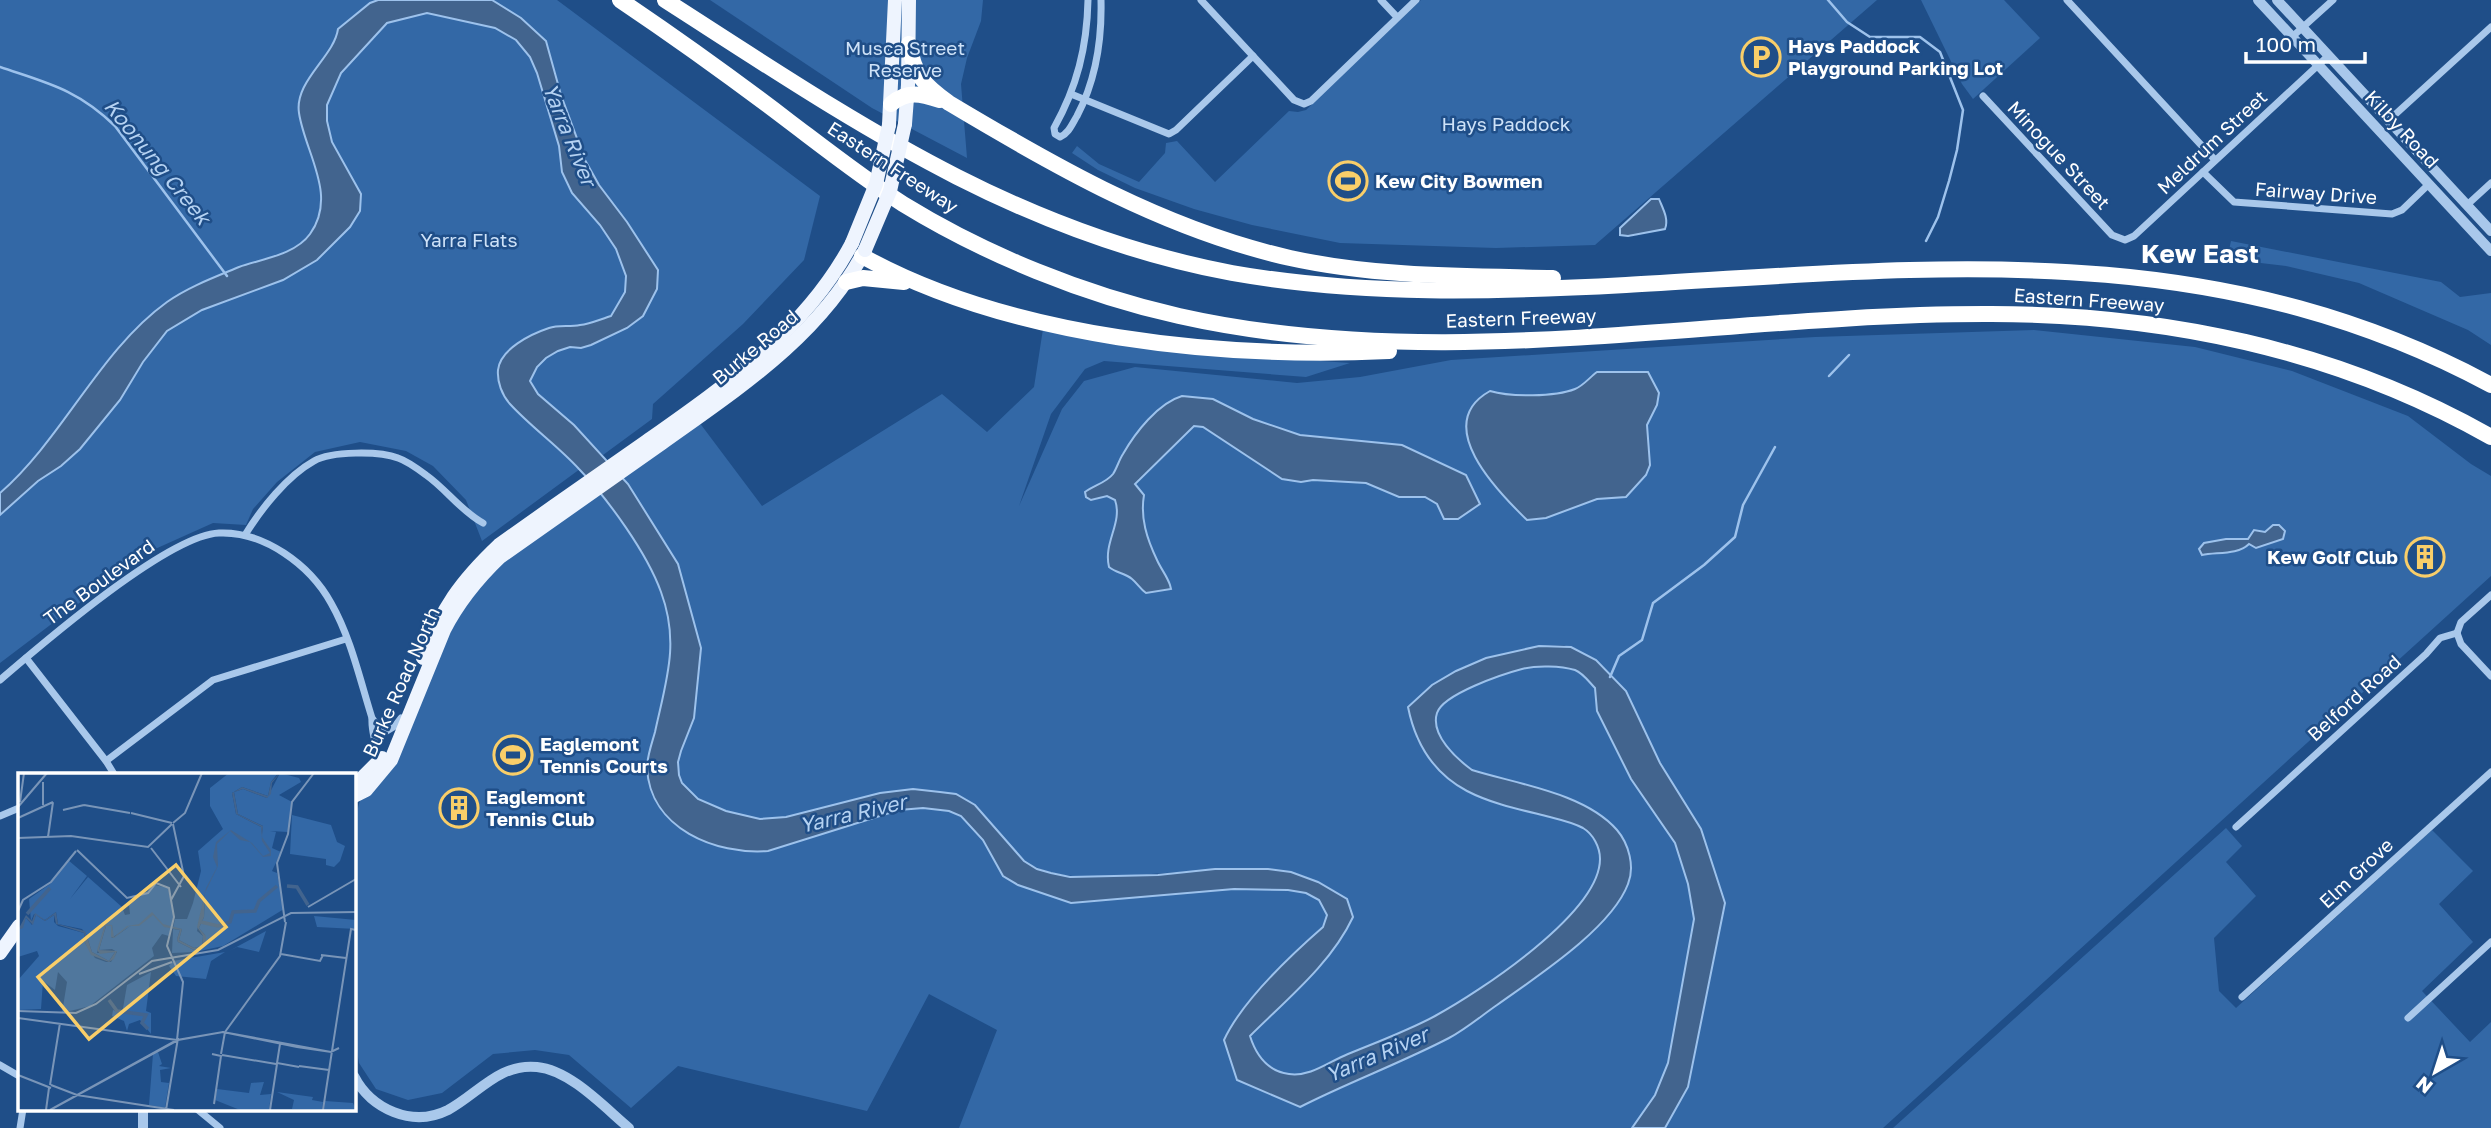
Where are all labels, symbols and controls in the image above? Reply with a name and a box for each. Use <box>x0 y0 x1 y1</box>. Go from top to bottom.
scale bar <box>2246 21 2365 65</box>
text: 100 m <box>2256 31 2316 57</box>
place label: Hays Paddock Playground Parking Lot <box>1788 34 2003 79</box>
park label: Musca Street Reserve <box>845 36 965 81</box>
parking icon: Hays Paddock Playground Parking Lot <box>1740 36 1782 78</box>
water label: Yarra River <box>538 79 603 192</box>
street label: Meldrum Street <box>2152 85 2271 198</box>
street label: Kilby Road <box>2361 85 2444 172</box>
water label: Koonung Creek <box>99 93 218 231</box>
street label: Minogue Street <box>2003 96 2115 214</box>
park label: Hays Paddock <box>1441 112 1571 135</box>
street label: Eastern Freeway <box>824 116 963 218</box>
sports icon: Kew City Bowmen <box>1327 160 1369 202</box>
place label: Kew City Bowmen <box>1375 169 1542 192</box>
street label: Fairway Drive <box>2254 177 2378 208</box>
park label: Yarra Flats <box>420 228 518 251</box>
district label: Kew East <box>2141 238 2259 269</box>
street label: Eastern Freeway <box>2013 283 2166 316</box>
street label: Eastern Freeway <box>1445 303 1597 332</box>
street label: Burke Road <box>707 304 802 389</box>
street label: The Boulevard <box>39 534 159 629</box>
building icon: Kew Golf Club <box>2404 536 2446 578</box>
place label: Kew Golf Club <box>2267 545 2398 568</box>
street label: Burke Road North <box>357 603 444 760</box>
street label: Belford Road <box>2302 650 2405 746</box>
place label: Eaglemont Tennis Courts <box>540 732 668 777</box>
sports icon: Eaglemont Tennis Courts <box>492 734 534 776</box>
inset map <box>18 773 355 1110</box>
place label: Eaglemont Tennis Club <box>486 785 595 830</box>
building icon: Eaglemont Tennis Club <box>438 787 480 829</box>
water label: Yarra River <box>797 788 911 838</box>
street label: Elm Grove <box>2314 833 2397 912</box>
water label: Yarra River <box>1322 1020 1434 1087</box>
north arrow <box>2400 1037 2470 1107</box>
text: N <box>2411 1072 2437 1099</box>

